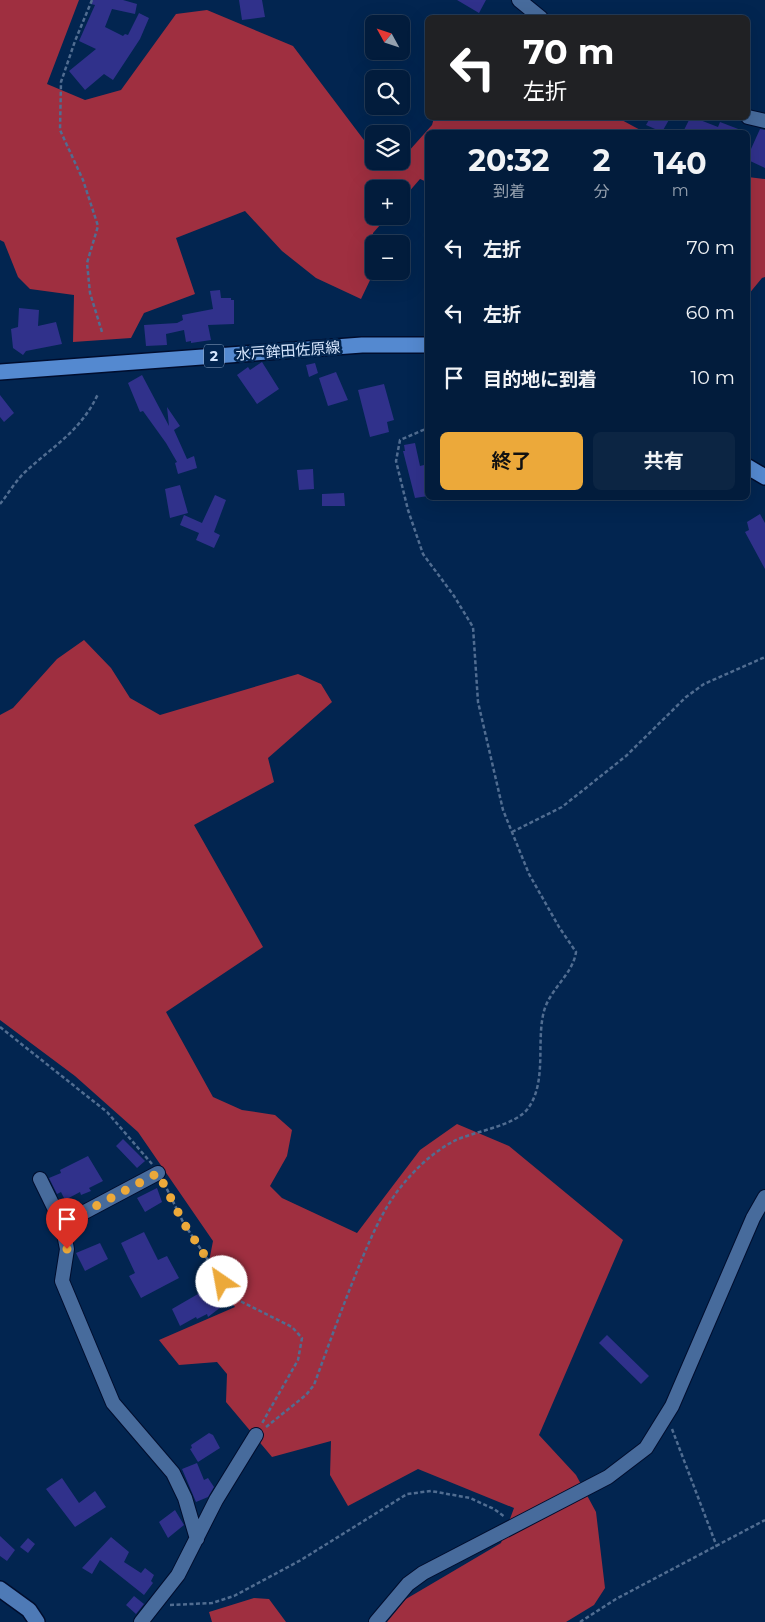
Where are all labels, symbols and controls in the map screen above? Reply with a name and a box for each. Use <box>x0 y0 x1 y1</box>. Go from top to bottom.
north arrow <box>365 15 410 60</box>
map controls <box>365 15 410 280</box>
text: 70 m <box>523 30 614 73</box>
icon: left <box>440 35 505 100</box>
button: search <box>365 70 410 115</box>
text: 左折 <box>523 78 567 105</box>
button: layers <box>365 125 410 170</box>
text: 20:32 <box>468 142 550 179</box>
text: 2 <box>593 142 611 179</box>
text: 140 <box>654 145 707 182</box>
button: + <box>365 180 410 225</box>
text: m <box>672 181 689 200</box>
text: 到着 <box>493 182 525 201</box>
text: 分 <box>594 182 610 201</box>
icon: left <box>440 234 468 262</box>
button: − <box>365 235 410 280</box>
text: 70 m <box>686 236 735 259</box>
text: 左折 <box>483 238 521 261</box>
icon: left <box>440 299 468 327</box>
text: 60 m <box>686 301 735 324</box>
text: 左折 <box>483 303 521 326</box>
street label: 水戸鉾田佐原線 <box>235 337 341 364</box>
road number: 2 <box>204 344 224 368</box>
icon: arrive <box>440 364 468 392</box>
text: 10 m <box>690 366 735 389</box>
text: 目的地に到着 <box>483 368 597 391</box>
button: 終了 <box>440 432 583 490</box>
button: 共有 <box>593 432 735 490</box>
pin <box>46 1198 88 1249</box>
icon: arrive <box>53 1205 81 1233</box>
position arrow <box>195 1255 247 1307</box>

